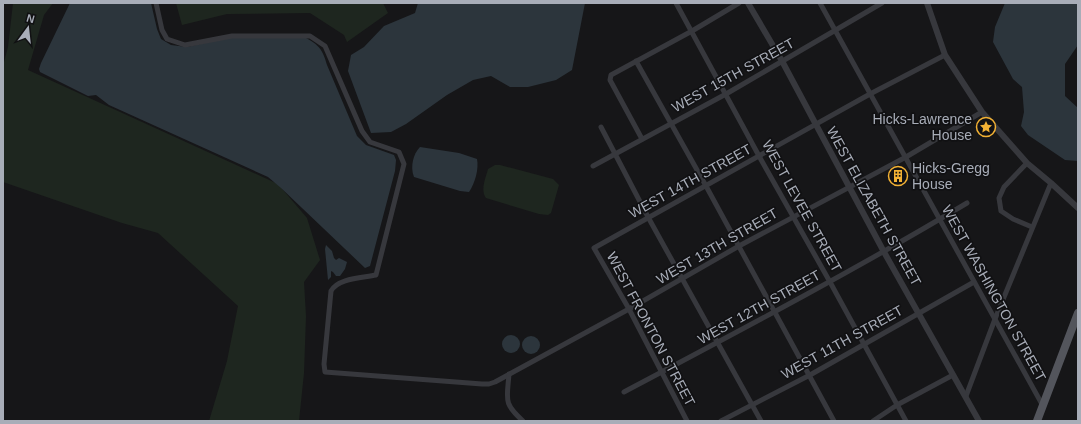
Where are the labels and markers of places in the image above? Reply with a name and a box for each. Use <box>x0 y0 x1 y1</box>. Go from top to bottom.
place label: Hicks-Lawrence House <box>872 111 972 143</box>
place icon: Hicks-Lawrence House <box>975 116 997 138</box>
place label: Hicks-Gregg House <box>912 160 990 192</box>
building icon: Hicks-Gregg House <box>887 165 909 187</box>

